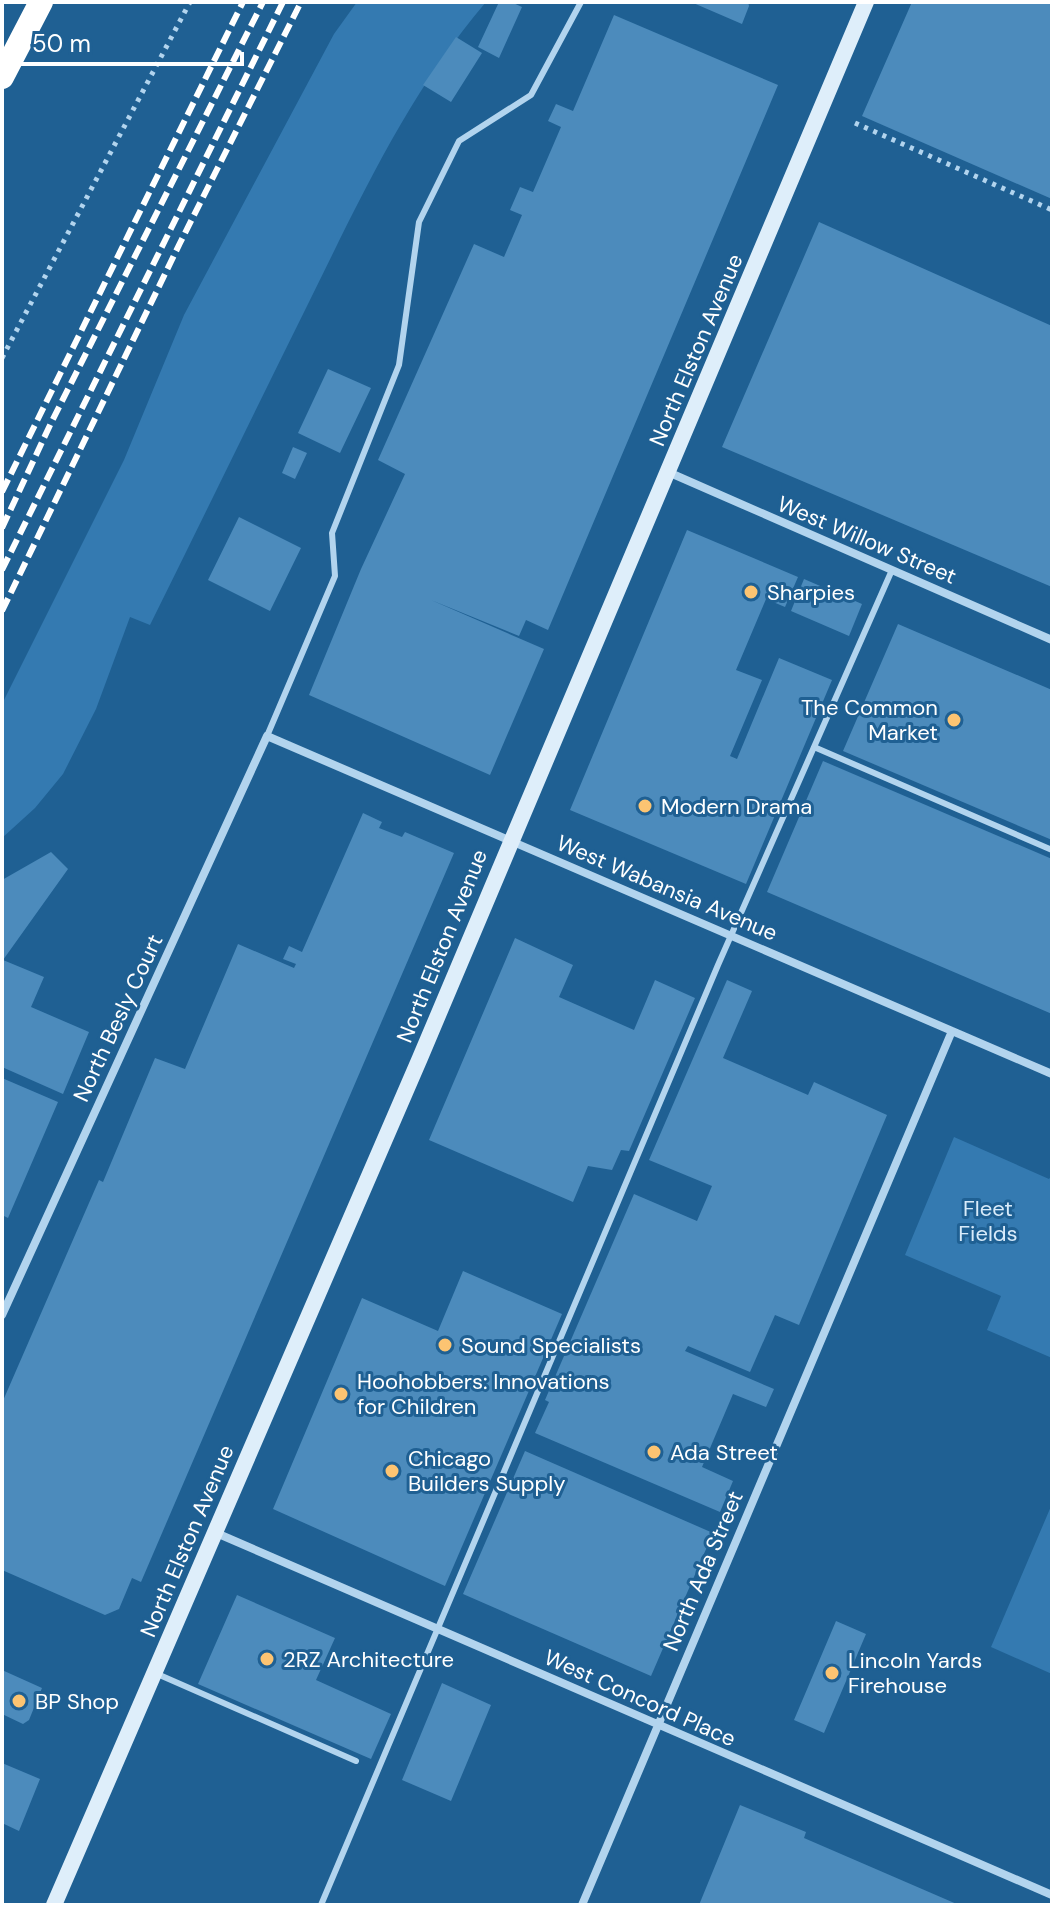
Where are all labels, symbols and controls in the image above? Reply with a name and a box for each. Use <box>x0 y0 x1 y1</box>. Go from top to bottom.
scale bar <box>20 16 242 66</box>
text: 50 m <box>32 28 91 59</box>
street label: North Elston Avenue <box>642 250 750 450</box>
street label: West Willow Street <box>773 489 961 591</box>
place label: Sharpies <box>767 578 855 607</box>
marker: Sharpies <box>742 583 760 601</box>
place label: The Common Market <box>801 693 938 747</box>
marker: The Common Market <box>945 711 963 729</box>
place label: Modern Drama <box>661 792 812 821</box>
marker: Modern Drama <box>636 797 654 815</box>
street label: West Wabansia Avenue <box>552 828 782 948</box>
street label: North Elston Avenue <box>390 845 494 1047</box>
street label: North Besly Court <box>67 930 169 1106</box>
park label: Fleet Fields <box>958 1194 1018 1248</box>
place label: Sound Specialists <box>461 1331 641 1360</box>
marker: Sound Specialists <box>436 1336 454 1354</box>
place label: Hoohobbers: Innovations for Children <box>357 1367 610 1421</box>
marker: Hoohobbers: Innovations for Children <box>332 1385 350 1403</box>
place label: Ada Street <box>670 1438 778 1467</box>
street label: North Elston Avenue <box>133 1441 241 1641</box>
marker: Ada Street <box>645 1443 663 1461</box>
place label: Chicago Builders Supply <box>408 1444 565 1498</box>
marker: Chicago Builders Supply <box>383 1462 401 1480</box>
street label: North Ada Street <box>656 1486 750 1656</box>
street label: West Concord Place <box>540 1643 740 1753</box>
place label: 2RZ Architecture <box>283 1645 454 1674</box>
place label: Lincoln Yards Firehouse <box>848 1646 982 1700</box>
marker: 2RZ Architecture <box>258 1650 276 1668</box>
marker: Lincoln Yards Firehouse <box>823 1664 841 1682</box>
place label: BP Shop <box>35 1687 119 1716</box>
marker: BP Shop <box>10 1692 28 1710</box>

